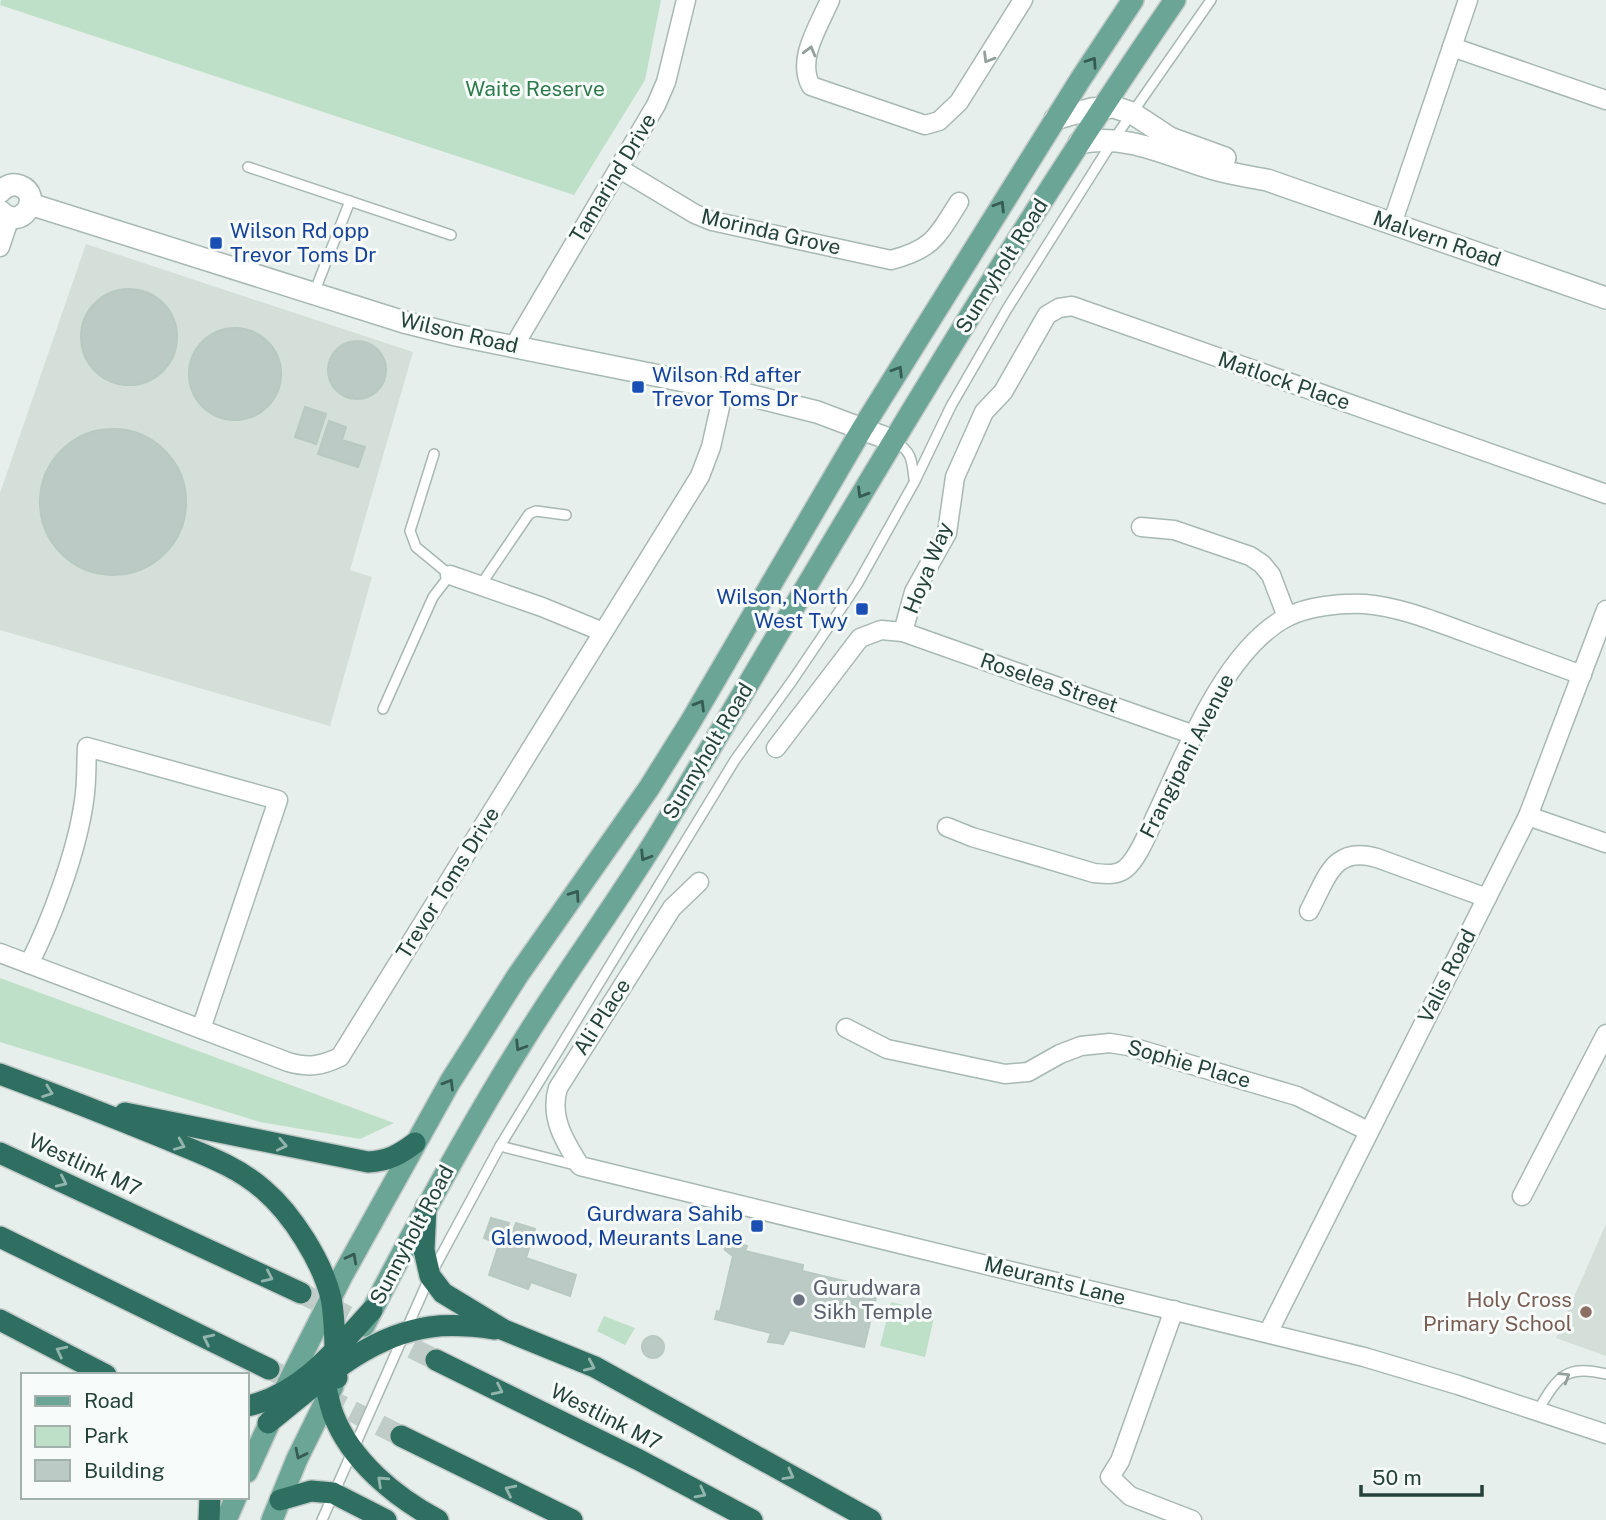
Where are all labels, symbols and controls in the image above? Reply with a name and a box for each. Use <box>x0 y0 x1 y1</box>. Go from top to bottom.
one-way arrow <box>801 45 816 57</box>
one-way arrow <box>983 51 996 64</box>
one-way arrow <box>1084 56 1097 69</box>
park label: Waite Reserve <box>465 76 605 101</box>
street label: Tamarind Drive <box>564 109 661 247</box>
street label: Sunnyholt Road <box>950 194 1053 338</box>
one-way arrow <box>992 201 1005 214</box>
street label: Morinda Grove <box>699 203 843 260</box>
street label: Malvern Road <box>1370 205 1504 272</box>
place label: Wilson Rd opp Trevor Toms Dr <box>230 218 376 267</box>
marker: Wilson Rd opp Trevor Toms Dr <box>208 235 224 251</box>
street label: Wilson Road <box>397 307 521 358</box>
street label: Matlock Place <box>1215 346 1354 415</box>
place label: Wilson Rd after Trevor Toms Dr <box>652 362 802 411</box>
one-way arrow <box>889 365 902 378</box>
marker: Wilson Rd after Trevor Toms Dr <box>630 379 646 395</box>
one-way arrow <box>857 485 870 498</box>
street label: Hoya Way <box>898 518 957 617</box>
place label: Wilson, North West Twy <box>716 584 848 633</box>
marker: Wilson, North West Twy <box>854 601 870 617</box>
street label: Roselea Street <box>977 647 1121 718</box>
street label: Frangipani Avenue <box>1134 669 1239 842</box>
street label: Sunnyholt Road <box>657 678 758 823</box>
one-way arrow <box>692 700 705 713</box>
street label: Trevor Toms Drive <box>391 802 504 963</box>
one-way arrow <box>641 848 654 861</box>
one-way arrow <box>567 890 579 903</box>
street label: Valis Road <box>1412 925 1481 1027</box>
street label: Ali Place <box>568 974 635 1060</box>
street label: Sophie Place <box>1125 1034 1254 1093</box>
one-way arrow <box>516 1038 529 1051</box>
one-way arrow <box>441 1079 454 1092</box>
one-way arrow <box>41 1083 53 1097</box>
street label: Westlink M7 <box>25 1128 145 1202</box>
one-way arrow <box>173 1137 186 1151</box>
one-way arrow <box>276 1137 288 1152</box>
street label: Sunnyholt Road <box>364 1161 459 1309</box>
one-way arrow <box>55 1174 67 1188</box>
place label: Gurdwara Sahib Glenwood, Meurants Lane <box>491 1201 743 1250</box>
marker: Gurdwara Sahib Glenwood, Meurants Lane <box>749 1218 765 1234</box>
street label: Meurants Lane <box>982 1251 1128 1310</box>
one-way arrow <box>343 1253 357 1266</box>
one-way arrow <box>261 1269 273 1283</box>
place label: Gurudwara Sikh Temple <box>813 1275 933 1324</box>
place label: Holy Cross Primary School <box>1423 1287 1572 1336</box>
marker: Gurudwara Sikh Temple <box>791 1292 807 1308</box>
marker: Holy Cross Primary School <box>1578 1304 1594 1320</box>
one-way arrow <box>203 1334 215 1348</box>
one-way arrow <box>56 1346 68 1360</box>
one-way arrow <box>583 1357 595 1371</box>
legend <box>21 1373 248 1499</box>
one-way arrow <box>1557 1373 1570 1386</box>
street label: Westlink M7 <box>547 1378 666 1455</box>
one-way arrow <box>491 1382 503 1396</box>
text: Road <box>84 1388 134 1413</box>
text: Park <box>84 1423 129 1448</box>
one-way arrow <box>295 1447 309 1459</box>
scale bar <box>1361 1454 1482 1498</box>
text: Building <box>84 1458 165 1483</box>
text: 50 m <box>1372 1465 1422 1490</box>
one-way arrow <box>782 1467 795 1480</box>
one-way arrow <box>377 1476 390 1489</box>
one-way arrow <box>505 1484 517 1498</box>
one-way arrow <box>693 1485 706 1498</box>

